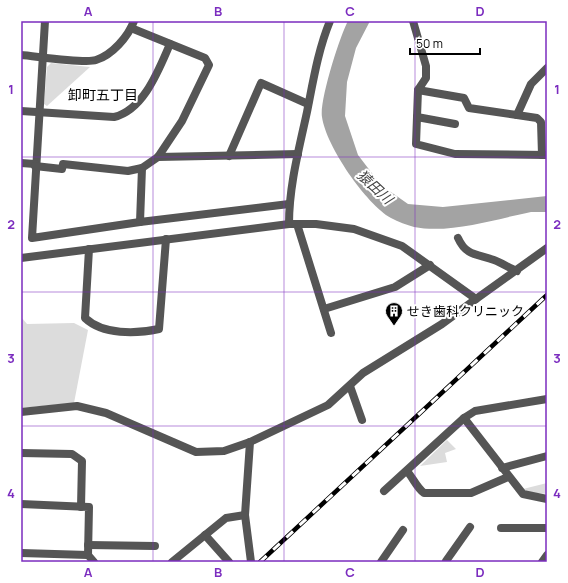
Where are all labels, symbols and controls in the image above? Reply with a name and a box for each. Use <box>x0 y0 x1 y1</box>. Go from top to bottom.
text: A <box>84 2 93 20</box>
text: B <box>214 2 222 20</box>
text: C <box>345 2 355 20</box>
text: D <box>475 2 485 20</box>
scale bar <box>410 30 480 56</box>
text: 50 m <box>416 35 443 52</box>
text: 1 <box>8 80 14 98</box>
text: 1 <box>554 80 560 98</box>
district label: 卸町五丁目 <box>68 85 138 104</box>
water label: 猿田川 <box>354 165 399 209</box>
text: 2 <box>7 215 15 233</box>
text: 2 <box>553 215 561 233</box>
building icon: せき歯科クリニック <box>384 301 404 326</box>
place label: せき歯科クリニック <box>407 302 524 320</box>
text: 3 <box>7 349 15 367</box>
text: 3 <box>553 349 561 367</box>
text: 4 <box>7 484 15 502</box>
text: 4 <box>553 484 561 502</box>
text: A <box>84 563 93 581</box>
text: B <box>214 563 222 581</box>
text: C <box>345 563 355 581</box>
text: D <box>475 563 485 581</box>

